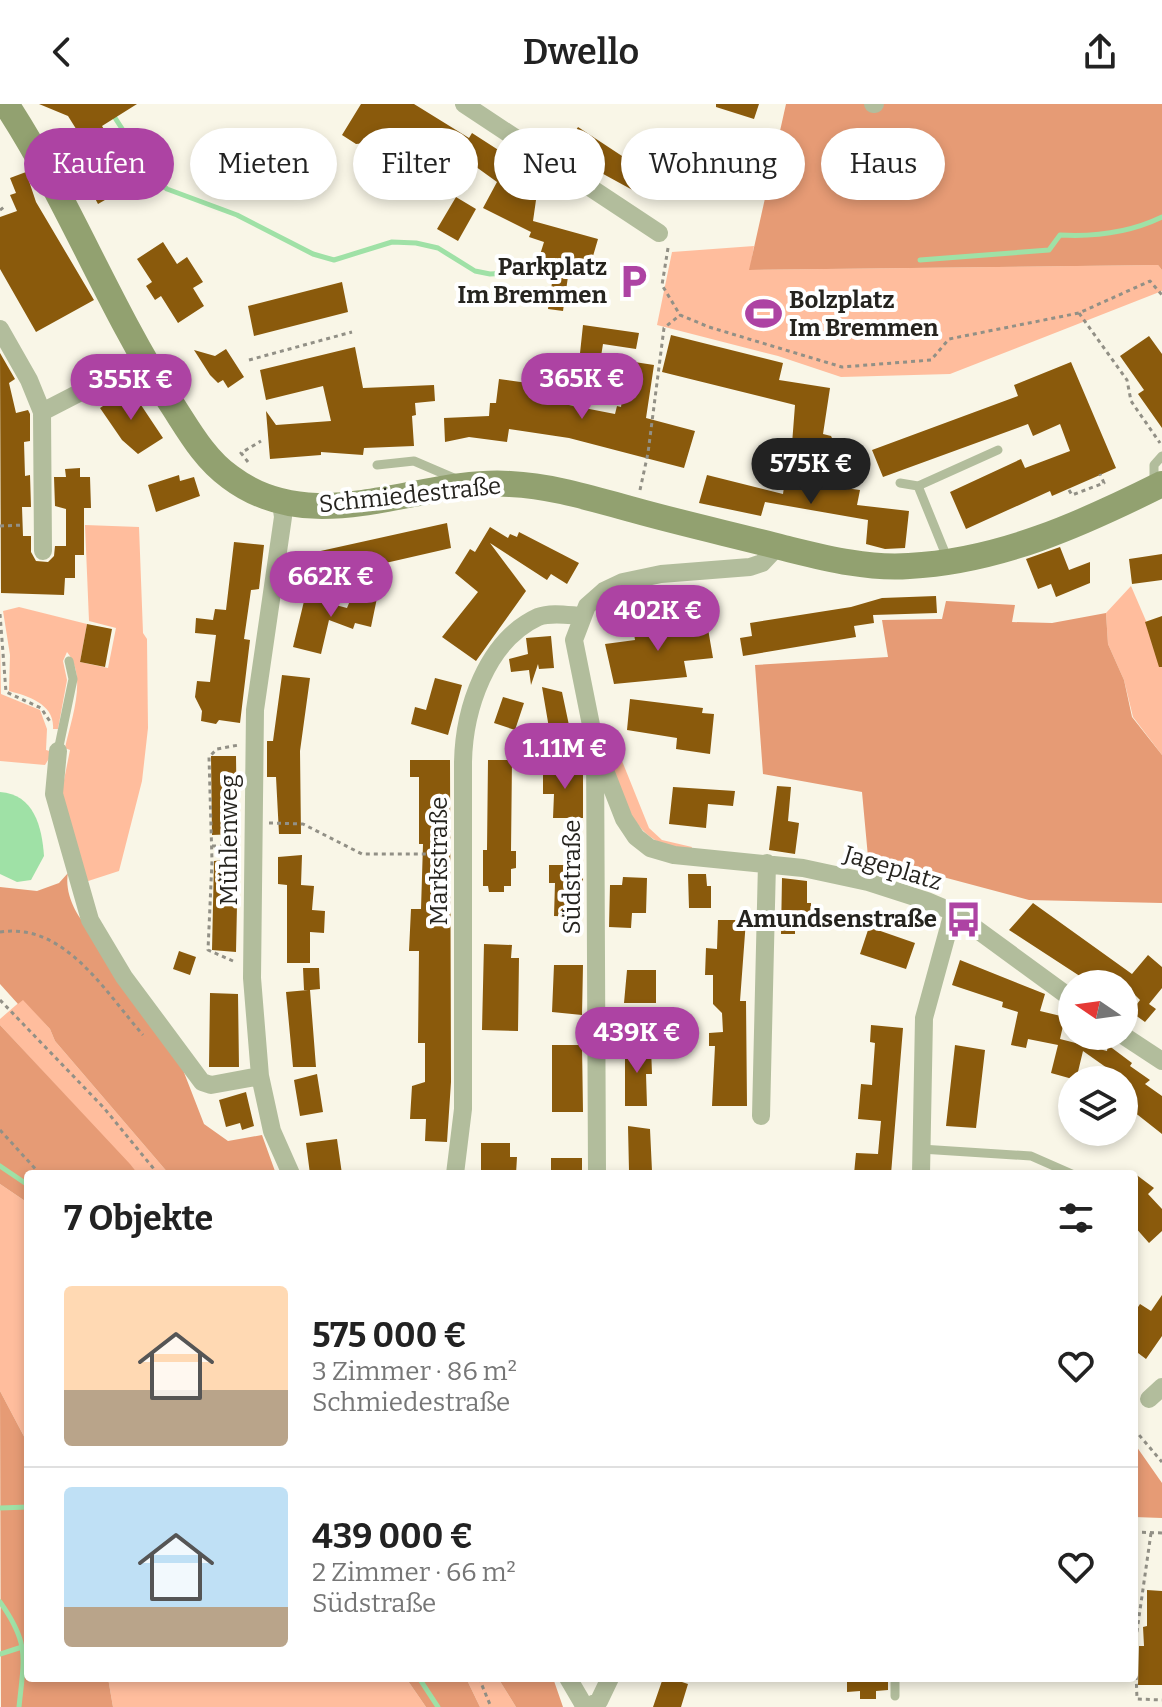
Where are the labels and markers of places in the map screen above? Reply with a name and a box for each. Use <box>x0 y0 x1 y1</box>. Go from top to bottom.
place label: Parkplatz Im Bremmen <box>457 253 608 309</box>
parking icon: Parkplatz Im Bremmen <box>614 262 652 300</box>
place label: Bolzplatz Im Bremmen <box>789 286 939 342</box>
sports icon: Bolzplatz Im Bremmen <box>744 295 782 333</box>
pin: 365K € <box>517 353 647 421</box>
pin: 355K € <box>66 354 196 422</box>
pin: 575K € <box>746 438 876 506</box>
pin: 662K € <box>266 551 396 619</box>
pin: 402K € <box>593 585 723 653</box>
pin: 1.11M € <box>491 723 639 791</box>
bus stop icon: Amundsenstraße <box>944 900 982 938</box>
place label: Amundsenstraße <box>736 905 937 933</box>
pin: 439K € <box>572 1007 702 1075</box>

